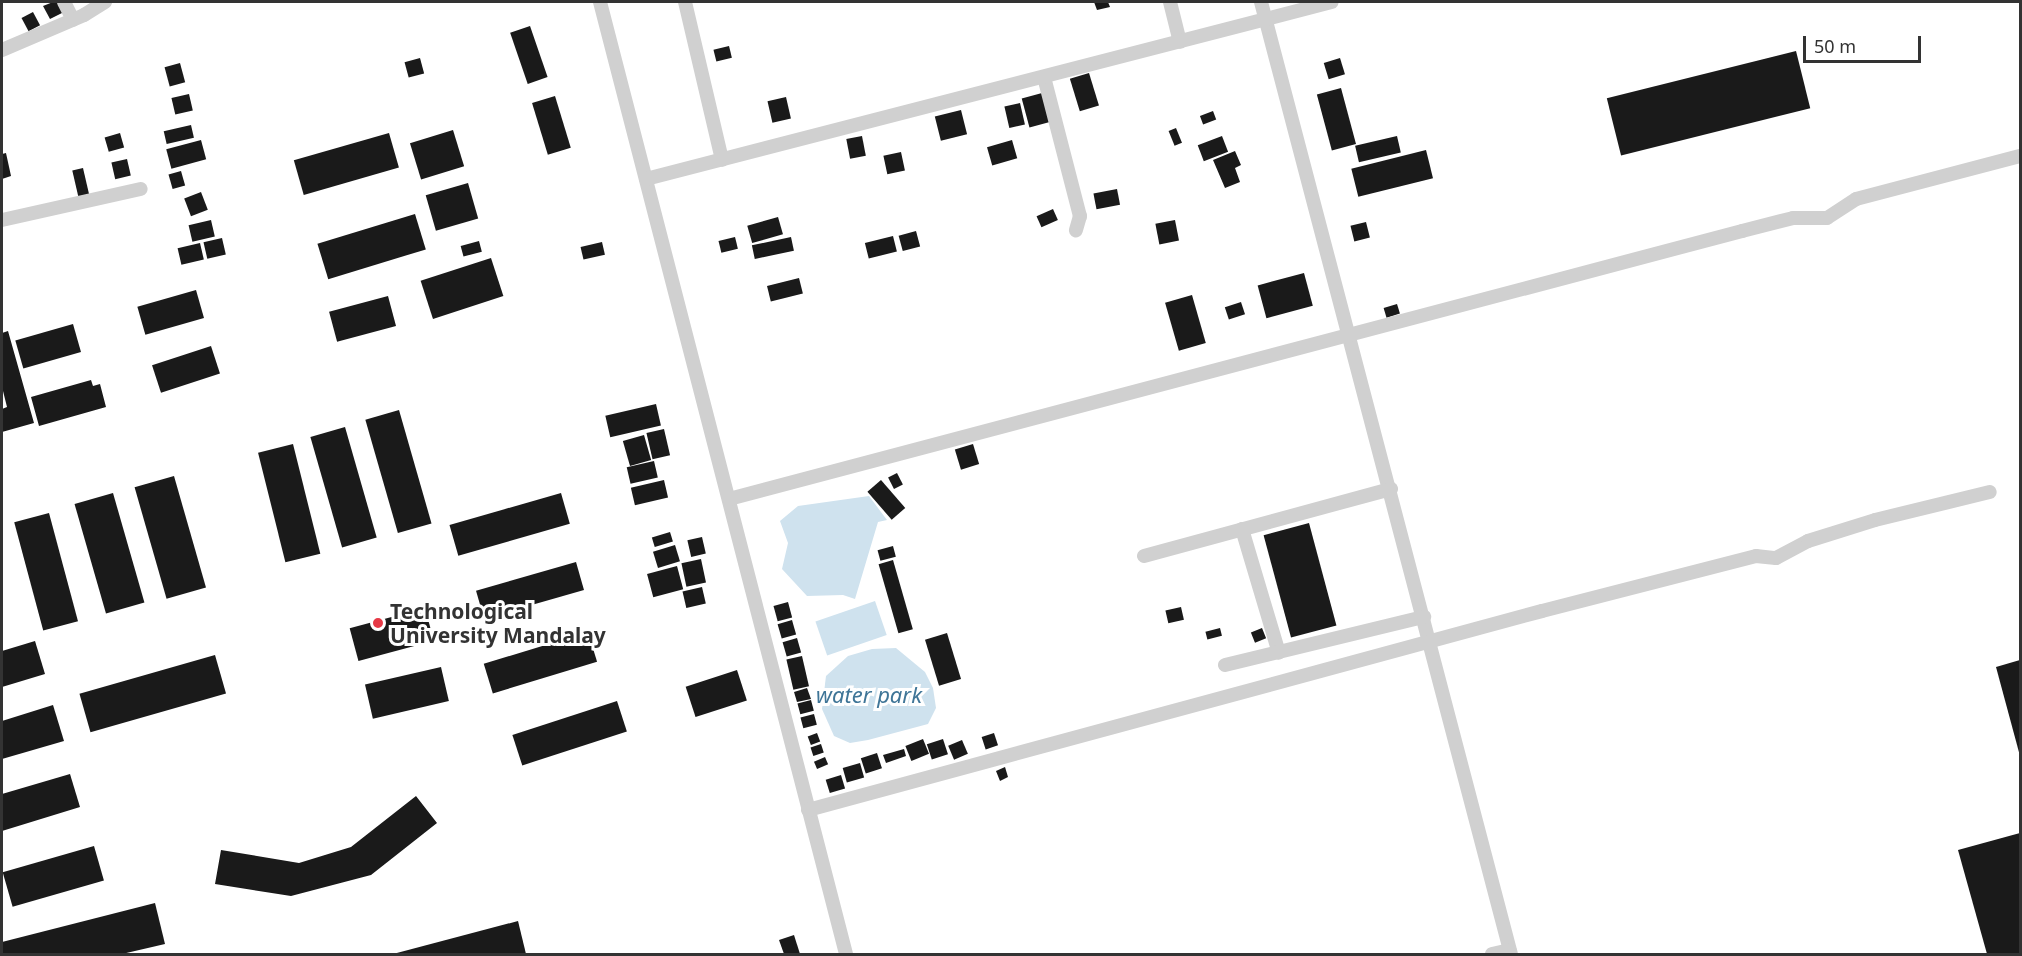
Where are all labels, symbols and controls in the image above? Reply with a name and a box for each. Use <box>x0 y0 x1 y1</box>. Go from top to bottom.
scale bar <box>1806 24 1924 62</box>
text: 50 m <box>1814 34 1856 58</box>
place label: Technological University Mandalay <box>390 598 606 648</box>
marker: Technological University Mandalay <box>371 616 385 630</box>
water label: water park <box>816 682 922 708</box>

